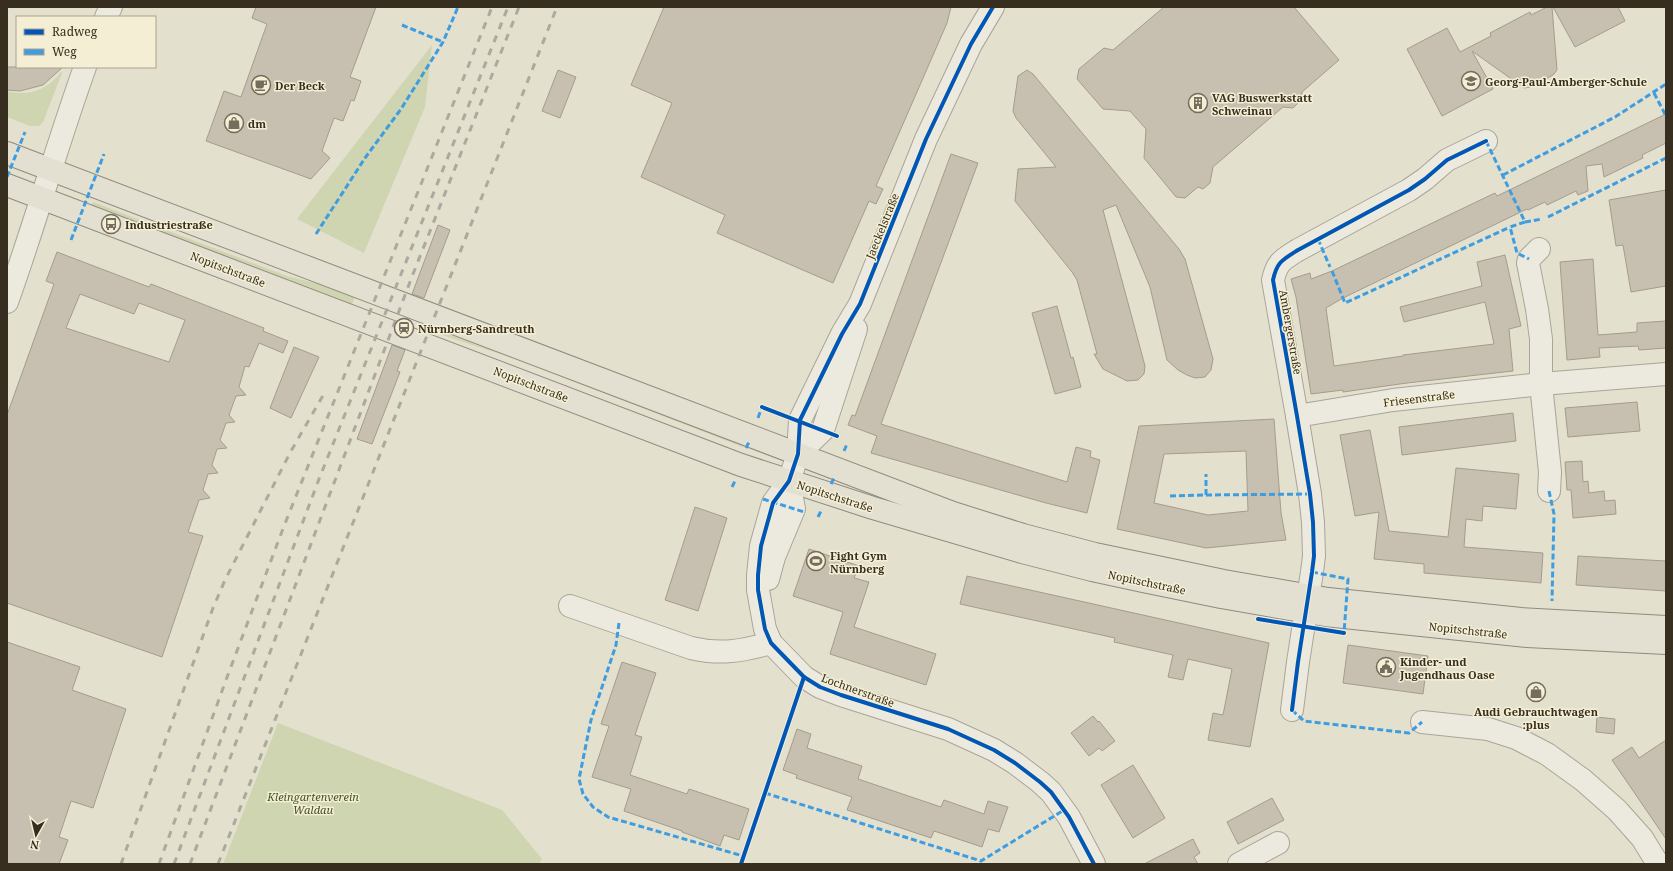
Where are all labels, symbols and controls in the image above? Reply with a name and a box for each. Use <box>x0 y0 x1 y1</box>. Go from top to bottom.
legend <box>16 16 156 68</box>
text: Radweg <box>52 23 98 40</box>
text: Weg <box>52 43 77 60</box>
school or university icon: Georg-Paul-Amberger-Schule <box>1460 70 1482 92</box>
cafe icon: Der Beck <box>250 74 272 96</box>
place label: Georg-Paul-Amberger-Schule <box>1485 74 1647 89</box>
place label: Der Beck <box>275 78 325 93</box>
place label: VAG Buswerkstatt Schweinau <box>1212 90 1312 118</box>
building icon: VAG Buswerkstatt Schweinau <box>1187 92 1209 114</box>
shop icon: dm <box>223 112 245 134</box>
place label: dm <box>248 116 266 131</box>
street label: Jaeckelstraße <box>862 191 902 262</box>
bus stop icon: Industriestraße <box>100 213 122 235</box>
place label: Industriestraße <box>125 217 213 232</box>
street label: Nopitschstraße <box>188 248 268 290</box>
street label: Ambergerstraße <box>1276 288 1306 376</box>
station icon: Nürnberg-Sandreuth <box>393 317 415 339</box>
place label: Nürnberg-Sandreuth <box>418 321 535 336</box>
street label: Nopitschstraße <box>491 363 571 405</box>
street label: Friesenstraße <box>1382 386 1456 410</box>
street label: Nopitschstraße <box>795 477 875 515</box>
place label: Fight Gym Nürnberg <box>830 548 887 576</box>
sports icon: Fight Gym Nürnberg <box>805 550 827 572</box>
street label: Nopitschstraße <box>1107 566 1187 598</box>
street label: Nopitschstraße <box>1428 618 1508 642</box>
place label: Kinder- und Jugendhaus Oase <box>1399 654 1495 682</box>
public building icon: Kinder- und Jugendhaus Oase <box>1375 656 1397 678</box>
street label: Lochnerstraße <box>819 670 897 710</box>
shop icon: Audi Gebrauchtwagen :plus <box>1525 681 1547 703</box>
place label: Audi Gebrauchtwagen :plus <box>1474 704 1599 732</box>
park label: Kleingartenverein Waldau <box>266 789 359 817</box>
north arrow <box>16 815 56 855</box>
text: N <box>29 837 40 853</box>

